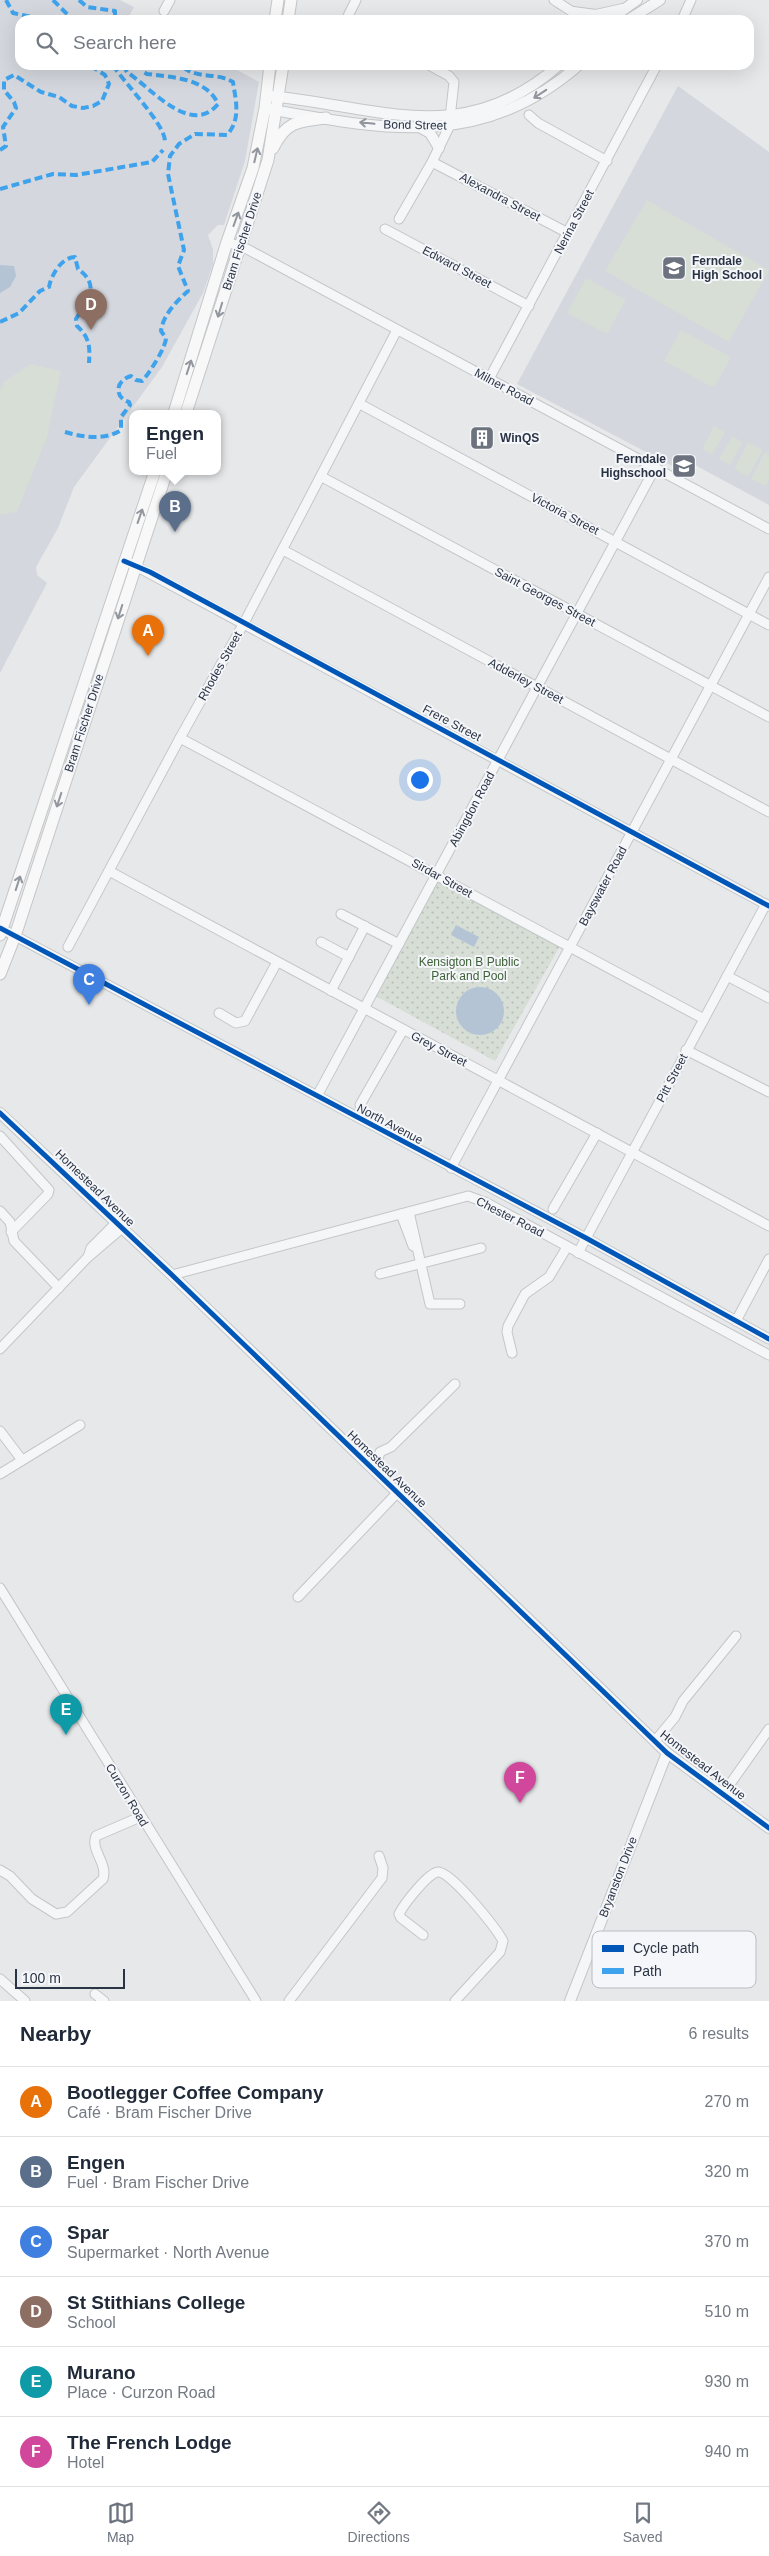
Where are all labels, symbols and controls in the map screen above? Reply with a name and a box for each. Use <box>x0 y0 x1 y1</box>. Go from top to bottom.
search box <box>15 15 754 70</box>
icon: search <box>33 29 61 57</box>
text: Search here <box>73 32 177 53</box>
one-way arrow <box>533 89 547 99</box>
street label: Bond Street <box>383 117 447 133</box>
one-way arrow <box>359 118 375 128</box>
one-way arrow <box>252 147 261 163</box>
street label: Alexandra Street <box>457 170 543 224</box>
street label: Nerina Street <box>551 187 597 256</box>
street label: Bram Fischer Drive <box>219 190 265 292</box>
one-way arrow <box>231 211 241 227</box>
street label: Edward Street <box>420 243 494 291</box>
place label: Ferndale High School <box>692 254 762 282</box>
school or university icon: Ferndale High School <box>661 255 687 281</box>
pin: D <box>75 289 107 330</box>
one-way arrow <box>214 301 224 317</box>
one-way arrow <box>185 360 194 375</box>
street label: Milner Road <box>472 366 536 408</box>
popup <box>129 410 221 475</box>
text: Engen <box>146 423 204 444</box>
building icon: WinQS <box>469 425 495 451</box>
place label: WinQS <box>500 431 539 445</box>
text: Fuel <box>146 445 177 462</box>
place label: Ferndale Highschool <box>601 452 666 480</box>
school or university icon: Ferndale Highschool <box>671 453 697 479</box>
street label: Victoria Street <box>529 490 602 538</box>
pin: B <box>159 491 191 532</box>
one-way arrow <box>135 508 145 524</box>
street label: Saint Georges Street <box>492 565 598 630</box>
one-way arrow <box>115 604 125 620</box>
pin: A <box>132 615 164 656</box>
street label: Rhodes Street <box>195 628 245 703</box>
street label: Adderley Street <box>486 655 566 707</box>
street label: Bram Fischer Drive <box>61 672 107 774</box>
street label: Frere Street <box>420 702 484 745</box>
your location <box>407 767 433 793</box>
street label: Abingdon Road <box>446 769 498 849</box>
one-way arrow <box>54 792 64 808</box>
street label: Bayswater Road <box>576 844 630 928</box>
street label: Sirdar Street <box>409 856 475 901</box>
one-way arrow <box>13 876 23 892</box>
park label: Kensigton B Public Park and Pool <box>419 955 519 983</box>
pin: C <box>73 964 105 1005</box>
street label: Grey Street <box>409 1028 470 1070</box>
street label: Pitt Street <box>653 1051 691 1105</box>
street label: North Avenue <box>355 1101 426 1147</box>
street label: Homestead Avenue <box>53 1147 138 1230</box>
street label: Chester Road <box>474 1194 546 1240</box>
street label: Homestead Avenue <box>345 1428 430 1511</box>
pin: E <box>50 1694 82 1735</box>
street label: Homestead Avenue <box>658 1727 749 1803</box>
street label: Curzon Road <box>103 1761 151 1829</box>
pin: F <box>504 1762 536 1803</box>
street label: Bryanston Drive <box>596 1834 640 1919</box>
legend <box>592 1931 756 1988</box>
text: Cycle path <box>633 1940 699 1956</box>
text: Path <box>633 1963 662 1979</box>
scale bar <box>15 1966 125 1989</box>
text: 100 m <box>22 1970 61 1986</box>
text: Nearby <box>20 2022 91 2045</box>
text: 6 results <box>689 2025 749 2042</box>
text: Bootlegger Coffee Company <box>67 2082 324 2103</box>
text: A <box>30 2093 42 2110</box>
text: 270 m <box>705 2093 749 2110</box>
text: Café · Bram Fischer Drive <box>67 2104 252 2121</box>
text: Engen <box>67 2152 125 2173</box>
text: B <box>30 2163 42 2180</box>
text: 320 m <box>705 2163 749 2180</box>
text: Fuel · Bram Fischer Drive <box>67 2174 249 2191</box>
text: Spar <box>67 2222 109 2243</box>
text: C <box>30 2233 42 2250</box>
text: 370 m <box>705 2233 749 2250</box>
text: Supermarket · North Avenue <box>67 2244 269 2261</box>
text: St Stithians College <box>67 2292 245 2313</box>
text: D <box>30 2303 42 2320</box>
text: 510 m <box>705 2303 749 2320</box>
text: School <box>67 2314 116 2331</box>
text: Murano <box>67 2362 136 2383</box>
text: E <box>31 2373 41 2390</box>
text: 930 m <box>705 2373 749 2390</box>
text: Place · Curzon Road <box>67 2384 216 2401</box>
text: The French Lodge <box>67 2432 232 2453</box>
text: F <box>31 2443 41 2460</box>
text: 940 m <box>705 2443 749 2460</box>
text: Hotel <box>67 2454 104 2471</box>
tab: Map <box>107 2499 135 2545</box>
tab: Directions <box>348 2499 410 2545</box>
tab: Saved <box>623 2499 662 2545</box>

